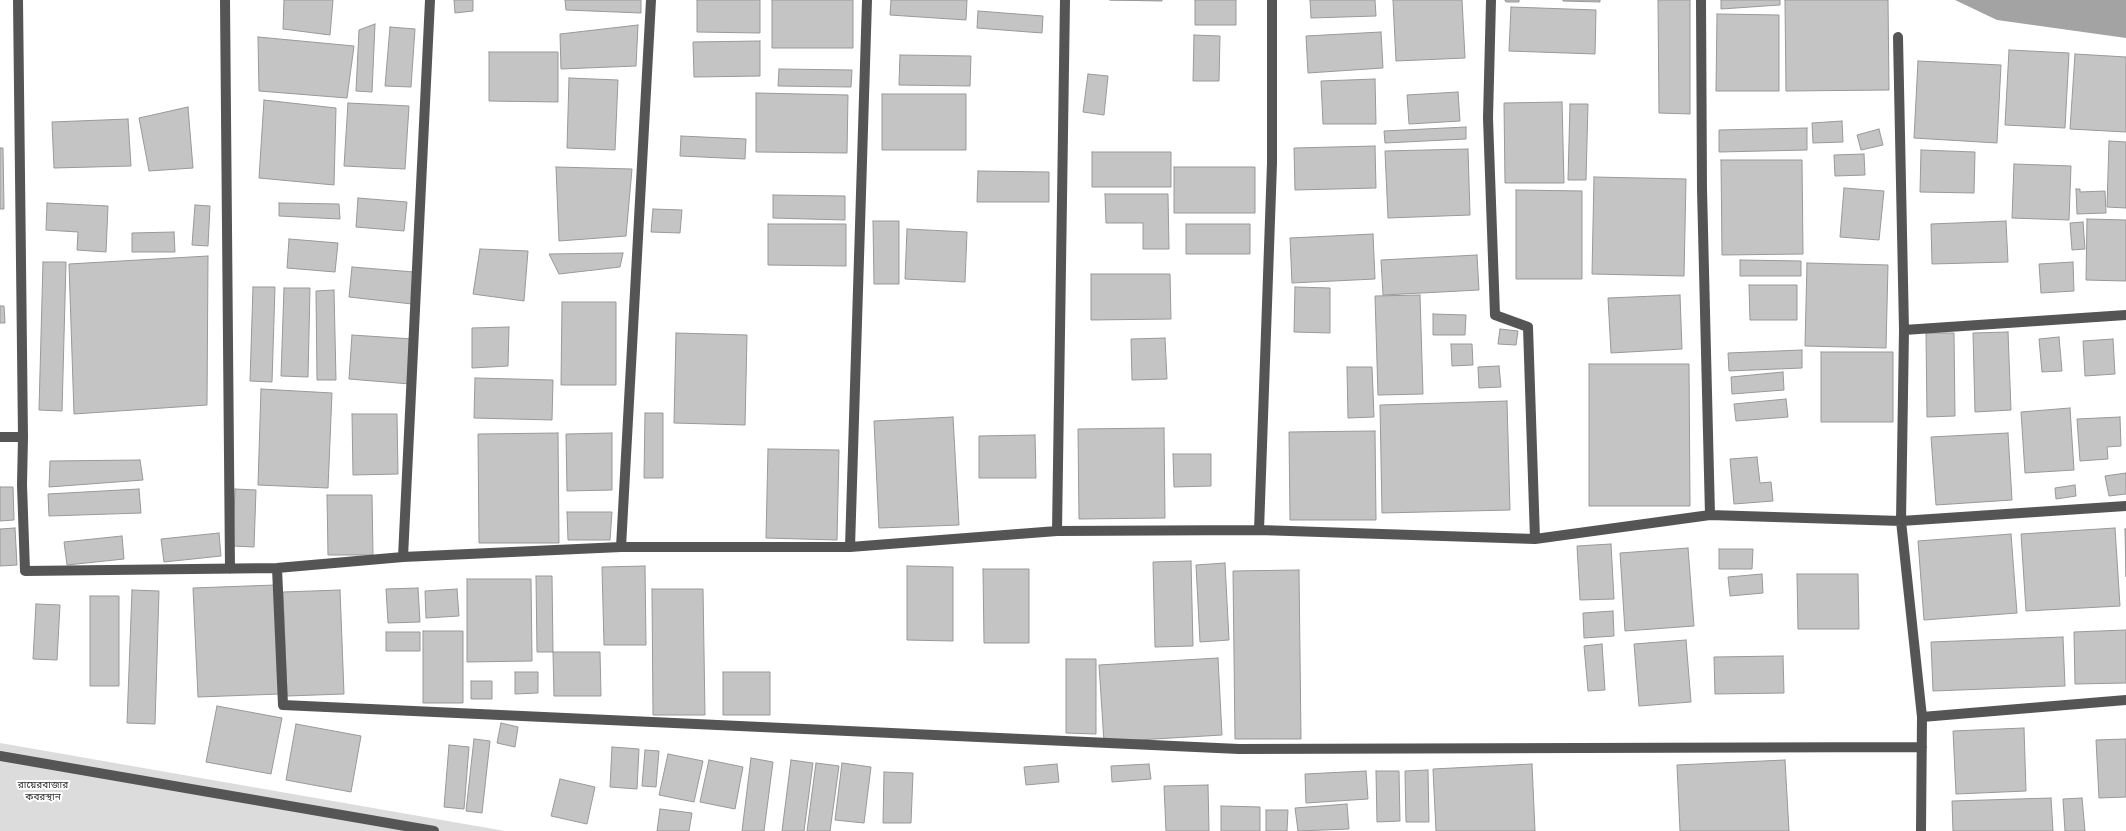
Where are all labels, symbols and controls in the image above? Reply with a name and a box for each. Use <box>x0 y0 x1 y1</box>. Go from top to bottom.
park label: রায়েরবাজার কবরস্থান <box>18 779 68 802</box>

